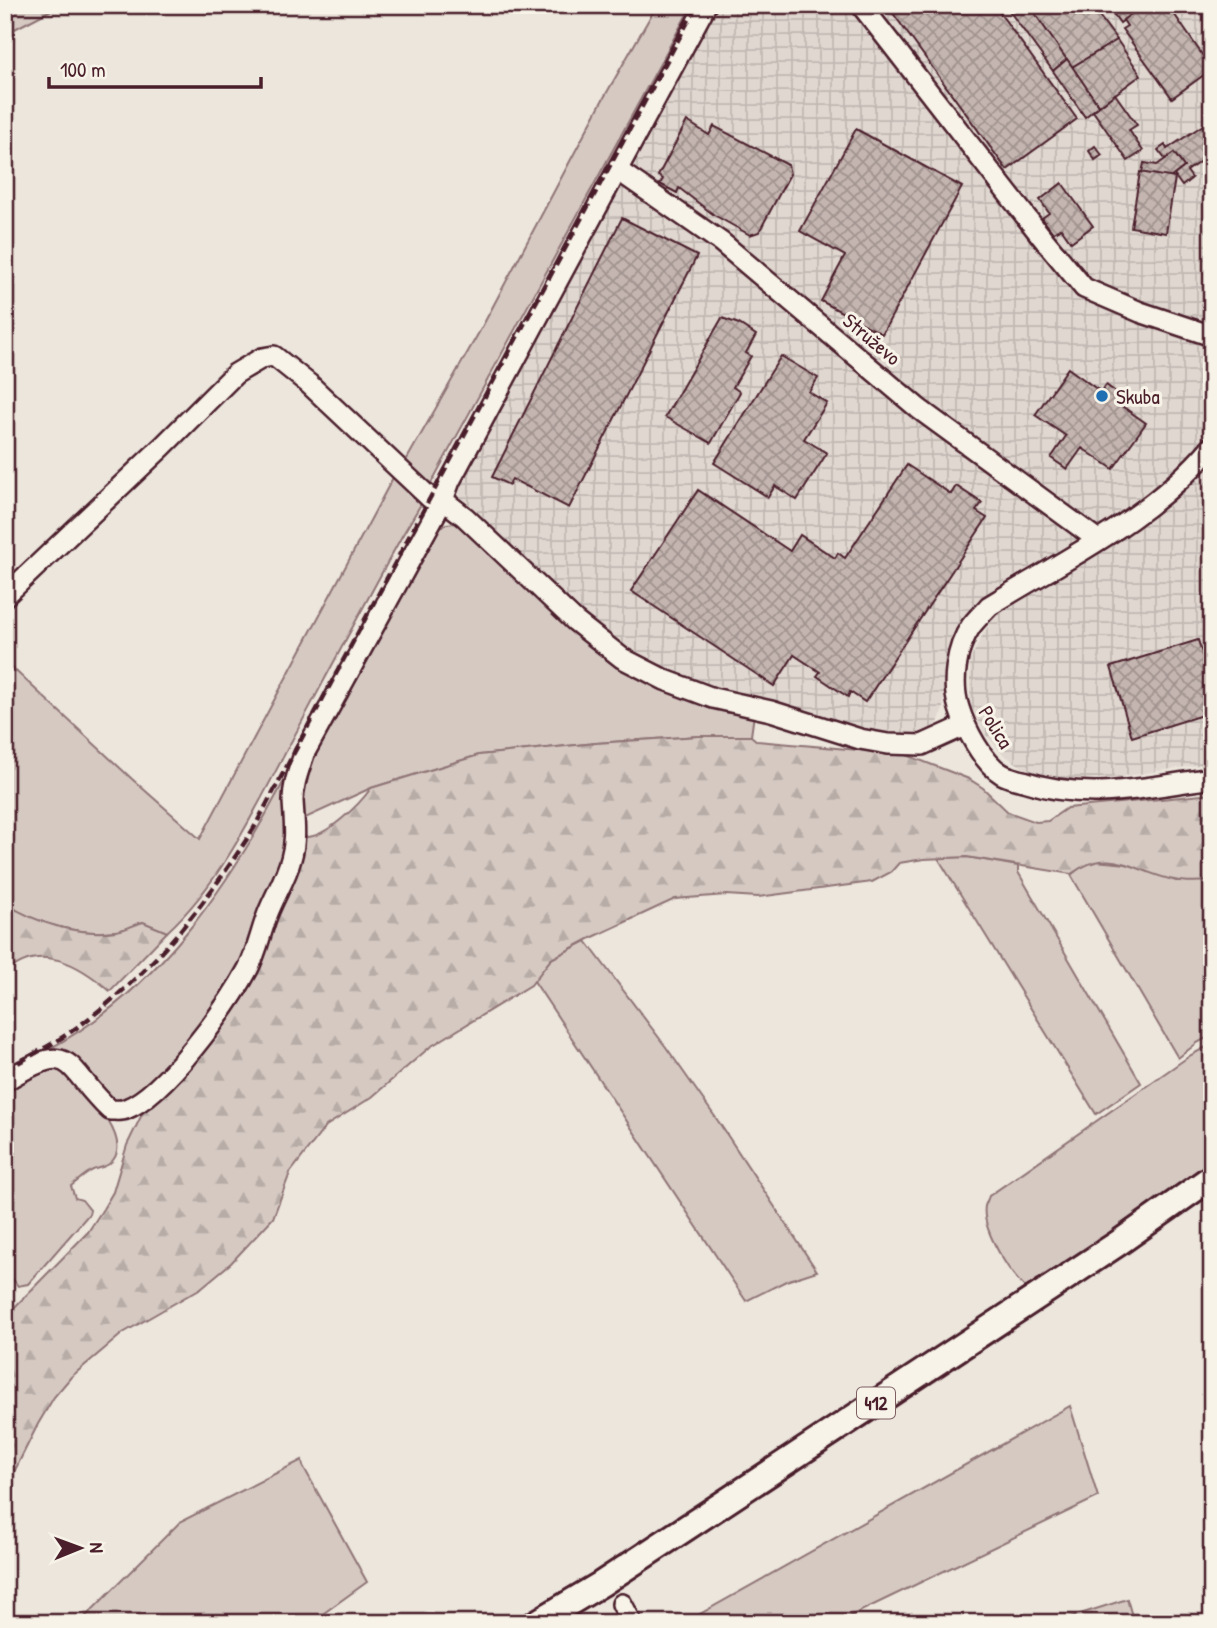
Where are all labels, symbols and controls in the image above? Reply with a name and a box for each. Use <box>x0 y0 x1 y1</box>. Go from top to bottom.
scale bar <box>49 46 261 90</box>
text: 100 m <box>60 55 106 84</box>
street label: Struževo <box>837 306 907 372</box>
place label: Skuba <box>1116 382 1160 411</box>
marker: Skuba <box>1094 388 1110 404</box>
street label: Polica <box>972 700 1020 754</box>
road number: 412 <box>857 1387 895 1418</box>
north arrow <box>46 1512 116 1582</box>
text: N <box>84 1542 110 1553</box>

